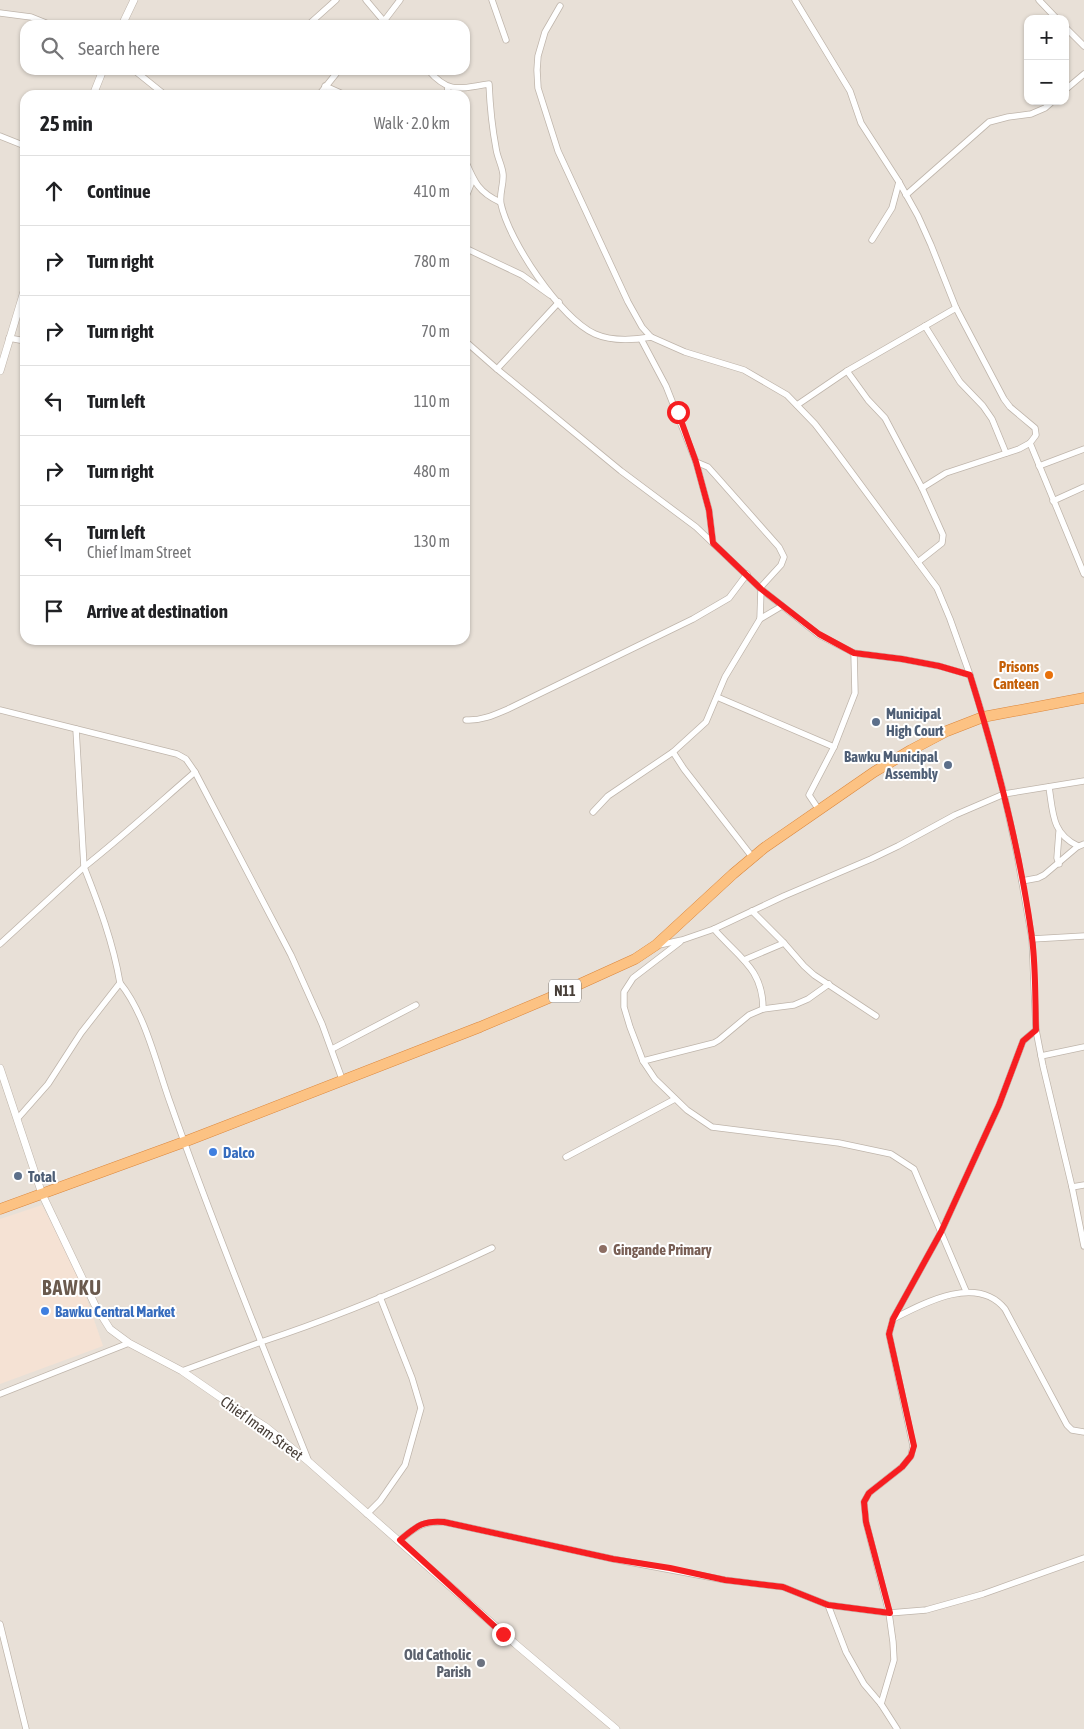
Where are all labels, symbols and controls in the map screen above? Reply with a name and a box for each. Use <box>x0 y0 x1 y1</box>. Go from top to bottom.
map controls <box>1024 15 1069 105</box>
button: + <box>1024 15 1069 60</box>
search box <box>20 20 470 75</box>
icon: search <box>38 34 66 62</box>
text: Search here <box>78 37 160 59</box>
button: − <box>1024 60 1069 105</box>
text: 25 min <box>40 111 93 135</box>
text: Walk · 2.0 km <box>374 114 450 132</box>
icon: ahead <box>40 177 68 205</box>
text: Continue <box>87 180 151 202</box>
text: 410 m <box>414 182 450 200</box>
icon: right <box>40 247 68 275</box>
text: Turn right <box>87 250 154 272</box>
text: 780 m <box>414 252 450 270</box>
icon: right <box>40 317 68 345</box>
text: Turn right <box>87 320 154 342</box>
text: 70 m <box>421 322 450 340</box>
icon: left <box>40 387 68 415</box>
text: Turn left <box>87 390 145 412</box>
text: 110 m <box>414 392 450 410</box>
route start <box>667 401 690 424</box>
icon: right <box>40 457 68 485</box>
text: Turn right <box>87 460 154 482</box>
text: 480 m <box>414 462 450 480</box>
text: Turn left <box>87 521 145 543</box>
icon: left <box>40 527 68 555</box>
text: 130 m <box>414 532 450 550</box>
text: Chief Imam Street <box>87 543 191 561</box>
icon: arrive <box>40 597 68 625</box>
text: Arrive at destination <box>87 600 228 622</box>
place label: Prisons Canteen <box>993 658 1040 692</box>
marker: Prisons Canteen <box>1043 669 1055 681</box>
place label: Municipal High Court <box>886 705 944 739</box>
marker: Municipal High Court <box>870 716 882 728</box>
place label: Bawku Municipal Assembly <box>844 748 939 782</box>
marker: Bawku Municipal Assembly <box>942 759 954 771</box>
road number: N11 <box>549 979 581 1002</box>
place label: Dalco <box>223 1144 255 1161</box>
marker: Dalco <box>207 1146 219 1158</box>
place label: Total <box>28 1168 57 1185</box>
marker: Total <box>12 1170 24 1182</box>
place label: Gingande Primary <box>613 1241 712 1258</box>
marker: Gingande Primary <box>597 1243 609 1255</box>
district label: BAWKU <box>42 1276 102 1299</box>
place label: Bawku Central Market <box>55 1303 176 1320</box>
marker: Bawku Central Market <box>39 1305 51 1317</box>
street label: Chief Imam Street <box>217 1392 307 1464</box>
route end <box>492 1623 515 1646</box>
place label: Old Catholic Parish <box>404 1646 471 1680</box>
marker: Old Catholic Parish <box>475 1657 487 1669</box>

